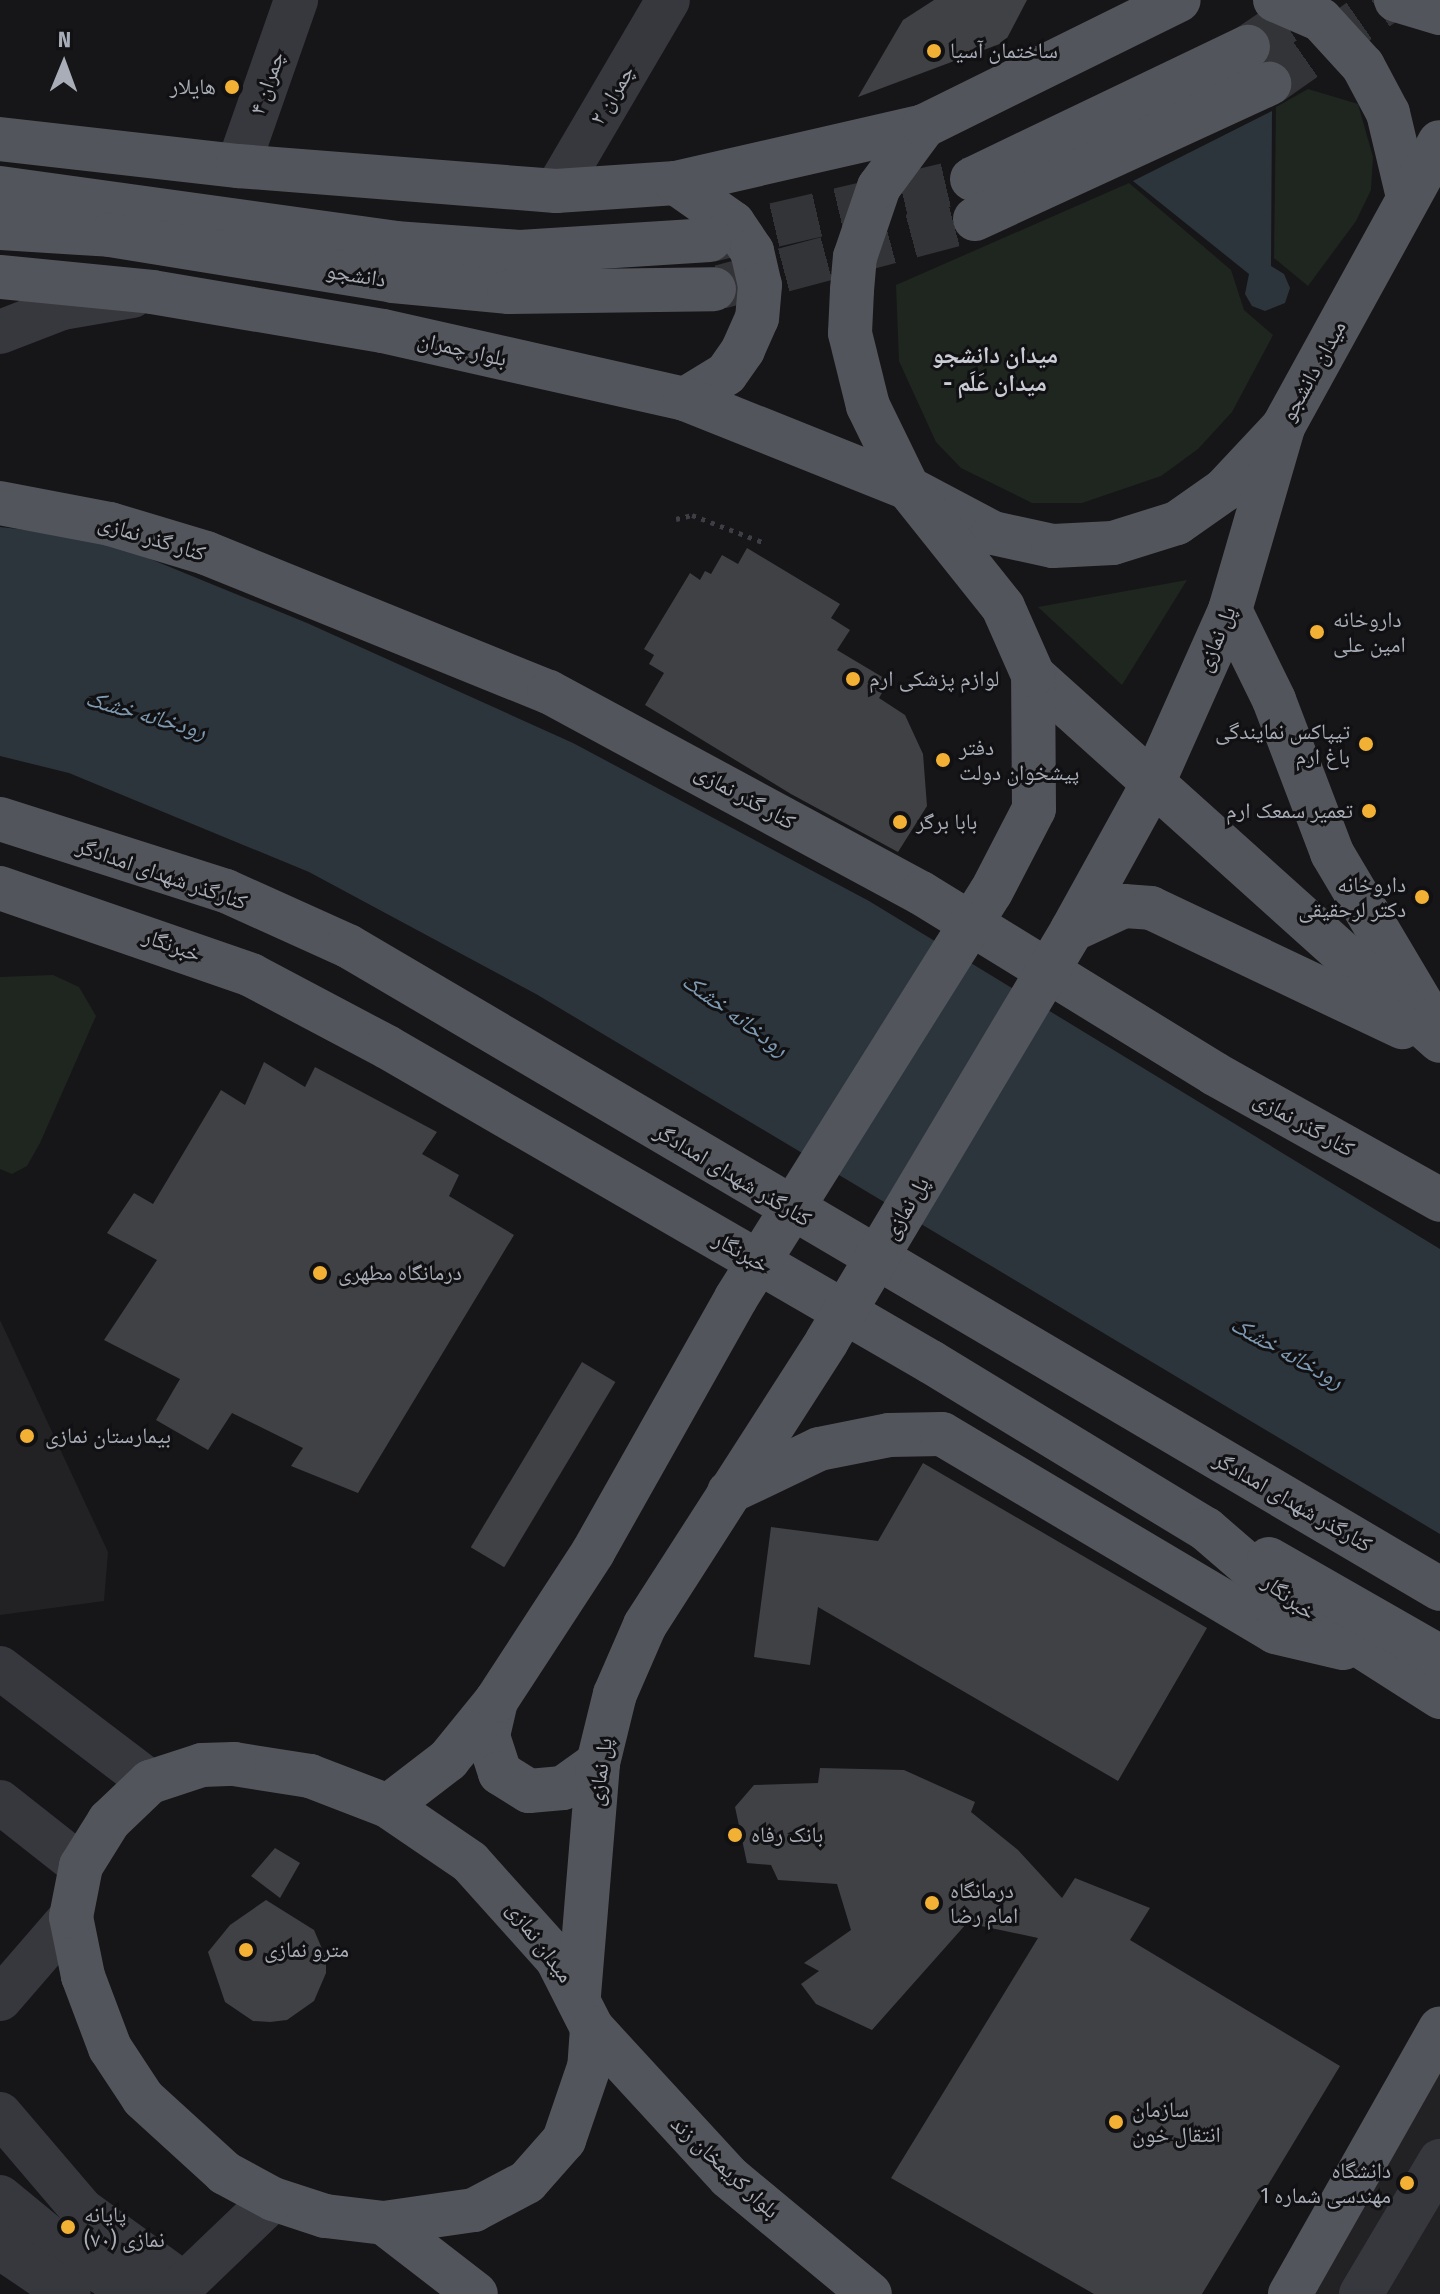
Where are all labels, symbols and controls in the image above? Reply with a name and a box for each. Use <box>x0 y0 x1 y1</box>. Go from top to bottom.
north arrow <box>24 24 104 104</box>
text: N <box>58 26 71 53</box>
place label: ساختمان آسیا <box>950 38 1058 64</box>
marker: ساختمان آسیا <box>925 42 943 60</box>
street label: ۴ چمران <box>244 48 290 118</box>
street label: ۲ چمران <box>584 60 640 130</box>
place label: هایلار <box>170 74 216 100</box>
marker: هایلار <box>223 78 241 96</box>
street label: دانشجو <box>324 257 388 293</box>
street label: میدان دانشجو <box>1274 316 1352 426</box>
street label: بلوار چمران <box>415 326 509 372</box>
district label: میدان دانشجو - میدان عَلَم <box>932 342 1058 398</box>
street label: کنار گذر نمازی <box>95 509 209 567</box>
street label: پل نمازی <box>1190 602 1242 676</box>
place label: داروخانه امین علی <box>1333 606 1406 658</box>
marker: داروخانه امین علی <box>1308 623 1326 641</box>
place label: لوازم پزشکی ارم <box>869 666 999 692</box>
marker: لوازم پزشکی ارم <box>844 670 862 688</box>
water label: رودخانه خشک <box>82 684 210 746</box>
place label: تیپاکس نمایندگی باغ ارم <box>1215 718 1350 770</box>
place label: دفتر پیشخوان دولت <box>959 734 1079 786</box>
marker: تیپاکس نمایندگی باغ ارم <box>1357 735 1375 753</box>
marker: دفتر پیشخوان دولت <box>934 751 952 769</box>
street label: کنار گذر نمازی <box>690 759 800 835</box>
place label: تعمیر سمعک ارم <box>1226 798 1353 824</box>
marker: تعمیر سمعک ارم <box>1360 802 1378 820</box>
place label: بابا برگر <box>916 809 977 835</box>
marker: بابا برگر <box>891 813 909 831</box>
street label: کنارگذر شهدای امدادگر <box>73 833 251 915</box>
place label: داروخانه دکتر لرحقیقی <box>1298 871 1406 922</box>
marker: داروخانه دکتر لرحقیقی <box>1413 888 1431 906</box>
street label: خبرنگار <box>140 922 204 968</box>
water label: رودخانه خشک <box>676 967 794 1063</box>
street label: کنار گذر نمازی <box>1249 1086 1359 1162</box>
street label: کنارگذر شهدای امدادگر <box>650 1118 816 1232</box>
street label: پل نمازی <box>877 1172 935 1244</box>
street label: خبرنگار <box>709 1226 773 1278</box>
place label: درمانگاه مطهری <box>338 1260 462 1286</box>
marker: درمانگاه مطهری <box>309 1262 331 1284</box>
water label: رودخانه خشک <box>1226 1310 1348 1396</box>
place label: بیمارستان نمازی <box>45 1423 171 1449</box>
marker: بیمارستان نمازی <box>16 1425 38 1447</box>
street label: کنارگذر شهدای امدادگر <box>1209 1446 1377 1558</box>
street label: خبرنگار <box>1257 1569 1321 1625</box>
street label: پل نمازی <box>582 1736 618 1808</box>
place label: بانک رفاه <box>751 1822 823 1848</box>
marker: بانک رفاه <box>726 1826 744 1844</box>
place label: درمانگاه امام رضا <box>950 1877 1018 1928</box>
marker: درمانگاه امام رضا <box>921 1892 943 1914</box>
street label: میدان نمازی <box>501 1896 579 1988</box>
place label: مترو نمازی <box>264 1937 349 1963</box>
marker: مترو نمازی <box>235 1939 257 1961</box>
place label: سازمان انتقال خون <box>1132 2096 1221 2148</box>
street label: بلوار کریمخان زند <box>665 2110 785 2224</box>
marker: سازمان انتقال خون <box>1107 2113 1125 2131</box>
place label: دانشگاه مهندسی شماره 1 <box>1261 2157 1391 2208</box>
marker: دانشگاه مهندسی شماره 1 <box>1398 2174 1416 2192</box>
place label: پایانه نمازی (۷۰) <box>84 2201 165 2252</box>
marker: پایانه نمازی (۷۰) <box>59 2218 77 2236</box>

